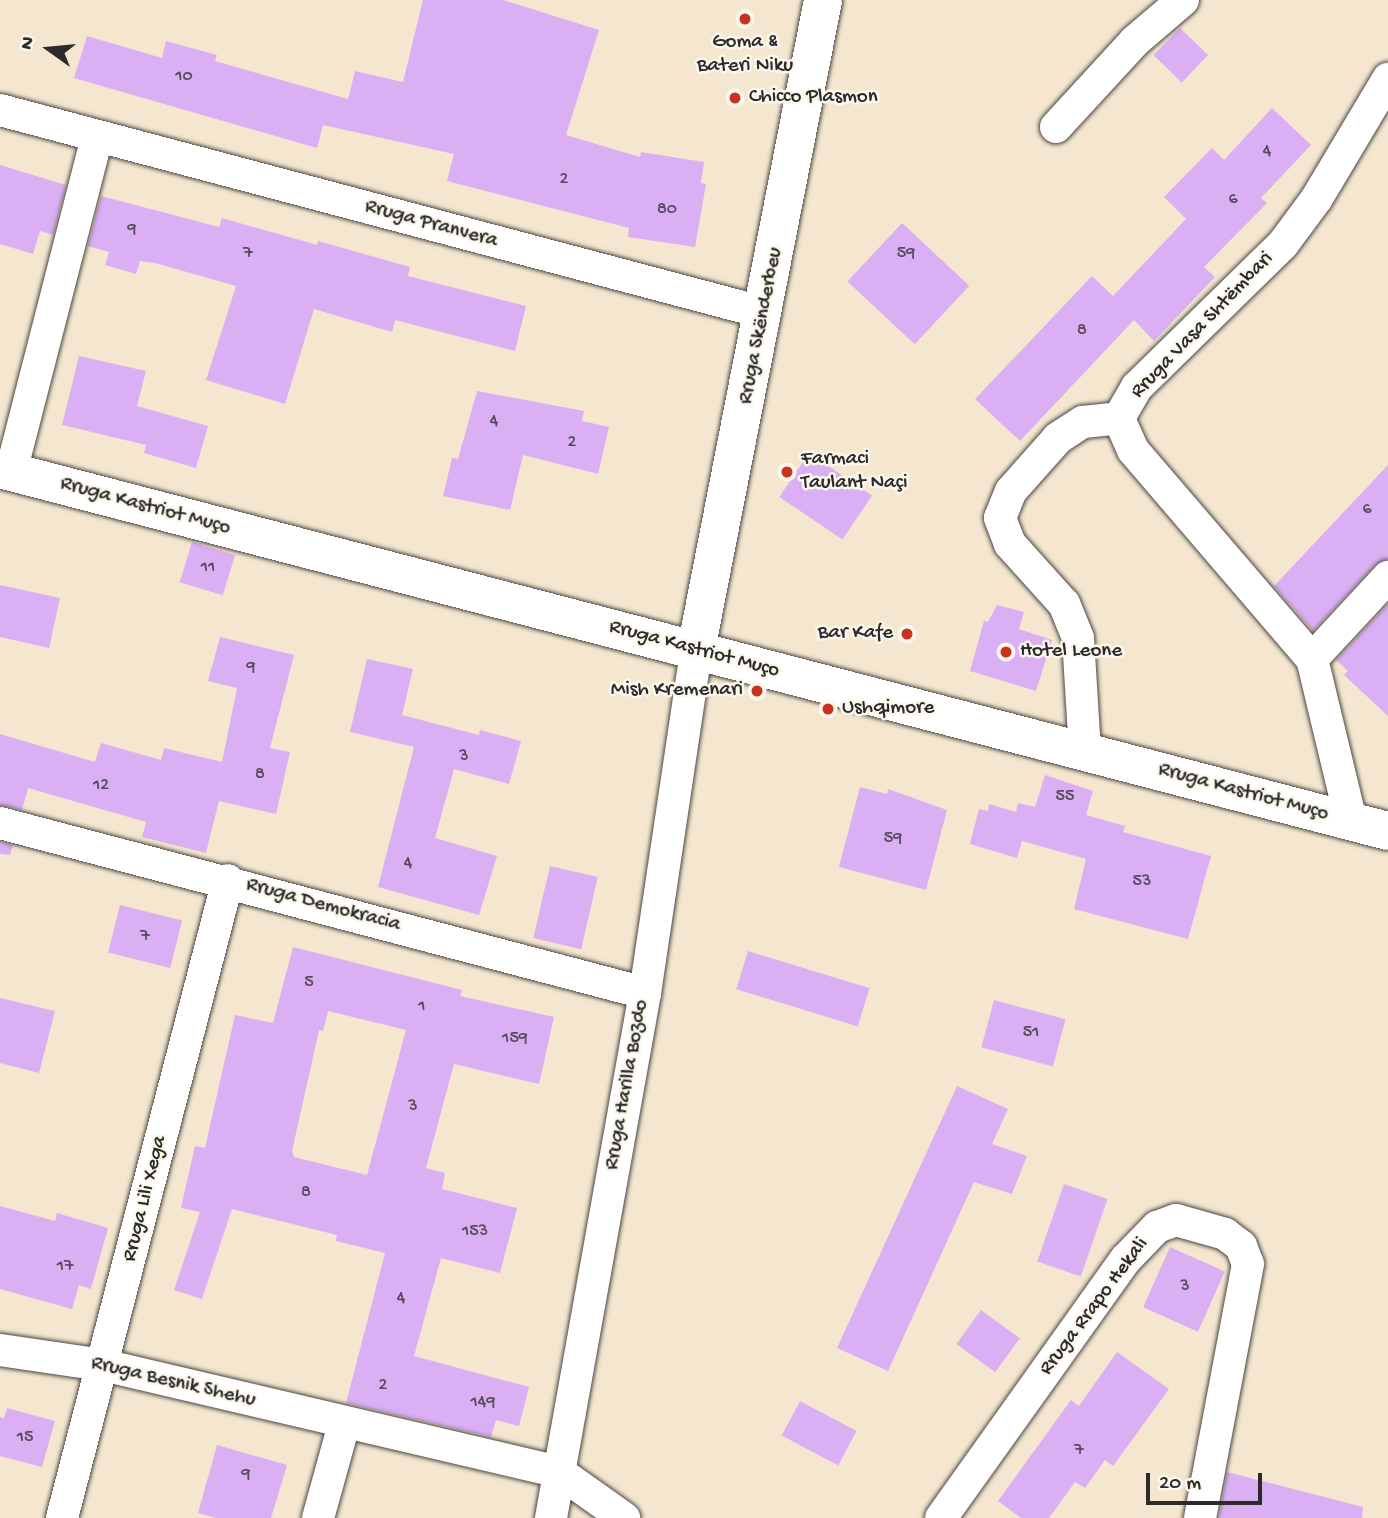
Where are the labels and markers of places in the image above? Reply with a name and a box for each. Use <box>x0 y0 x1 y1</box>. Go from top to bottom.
marker: Goma & Bateri Niku <box>737 11 753 27</box>
place label: Goma & Bateri Niku <box>697 30 793 80</box>
place label: Chicco Plasmon <box>749 85 878 111</box>
marker: Chicco Plasmon <box>727 90 743 106</box>
place label: Farmaci Taulant Naçi <box>801 447 907 497</box>
marker: Farmaci Taulant Naçi <box>779 464 795 480</box>
place label: Bar Kafe <box>818 621 893 647</box>
marker: Bar Kafe <box>899 626 915 642</box>
place label: Hotel Leone <box>1020 639 1122 665</box>
marker: Hotel Leone <box>998 644 1014 660</box>
place label: Mish Kremenari <box>611 678 743 704</box>
marker: Mish Kremenari <box>749 683 765 699</box>
place label: Ushqimore <box>842 696 934 722</box>
marker: Ushqimore <box>820 701 836 717</box>

